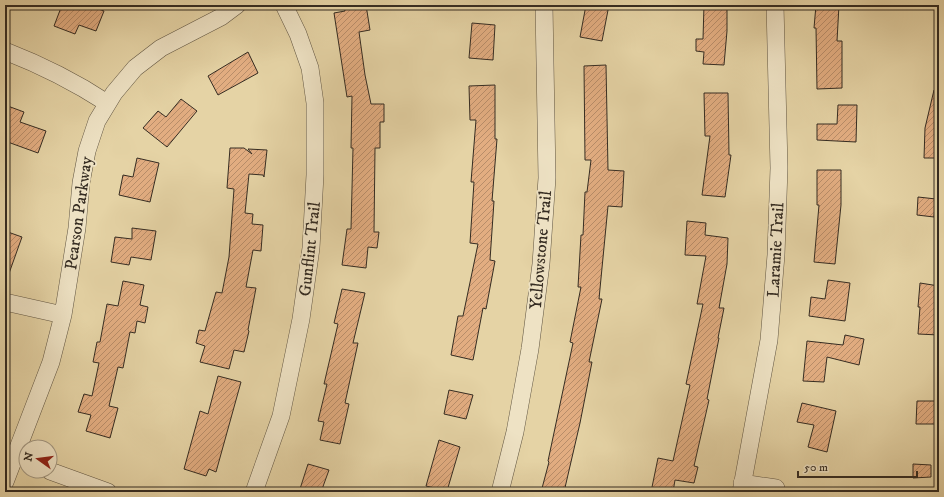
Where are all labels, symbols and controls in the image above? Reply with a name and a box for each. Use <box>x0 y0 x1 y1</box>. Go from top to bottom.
street label: Pearson Parkway <box>60 154 98 271</box>
street label: Yellowstone Trail <box>525 190 557 310</box>
street label: Gunflint Trail <box>294 201 326 298</box>
street label: Laramie Trail <box>763 202 789 298</box>
north arrow <box>18 439 58 479</box>
text: N <box>21 451 37 463</box>
scale bar <box>798 453 917 479</box>
text: 50 m <box>804 460 828 475</box>

